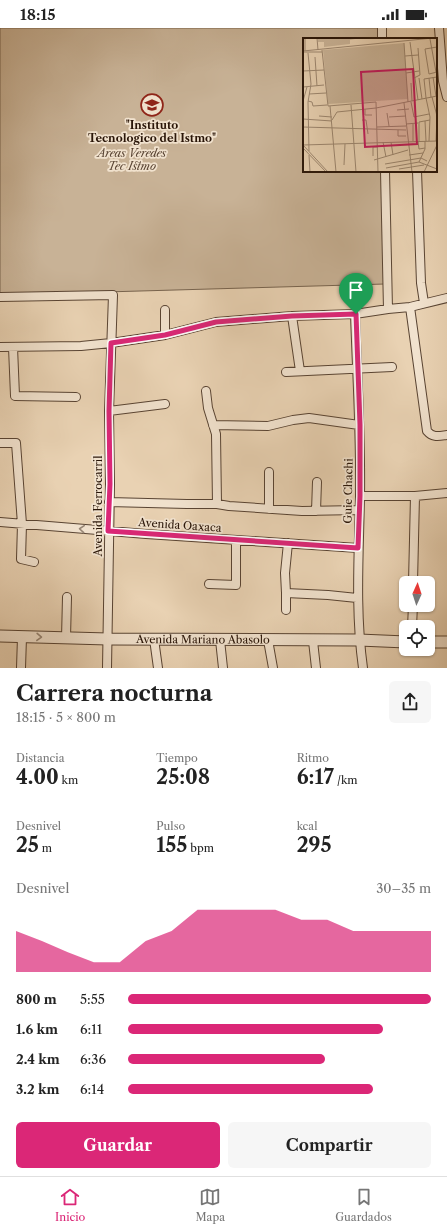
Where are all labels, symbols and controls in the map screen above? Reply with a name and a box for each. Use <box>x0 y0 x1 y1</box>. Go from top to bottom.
text: 18:15 <box>20 5 55 24</box>
inset map <box>303 38 437 172</box>
school or university icon: "Instituto Tecnologico del Istmo" <box>139 92 165 118</box>
place label: "Instituto Tecnologico del Istmo" <box>88 118 216 145</box>
park label: Areas Veredes Tec Istmo <box>96 146 167 173</box>
pin <box>339 273 373 314</box>
icon: arrive <box>345 279 367 301</box>
street label: Avenida Ferrocarril <box>91 455 105 558</box>
street label: Guie Chachi <box>340 458 356 524</box>
street label: Avenida Oaxaca <box>137 515 222 535</box>
one-way arrow <box>79 524 85 533</box>
north arrow <box>399 576 435 612</box>
map controls <box>399 576 435 656</box>
button: locate <box>399 620 435 656</box>
street label: Avenida Mariano Abasolo <box>135 632 270 647</box>
one-way arrow <box>36 633 42 641</box>
text: Carrera nocturna <box>16 680 213 707</box>
button: share <box>389 681 431 723</box>
text: 18:15 · 5 × 800 m <box>16 709 116 725</box>
text: Distancia <box>16 751 65 765</box>
text: Tiempo <box>156 751 198 765</box>
text: Ritmo <box>297 751 329 765</box>
text: 4.00 <box>16 765 59 789</box>
text: 25:08 <box>156 765 210 789</box>
text: 6:17 <box>297 765 334 789</box>
text: km <box>59 773 78 787</box>
text: /km <box>334 773 358 787</box>
text: Desnivel <box>16 819 61 833</box>
text: Pulso <box>156 819 185 833</box>
text: kcal <box>297 819 317 833</box>
text: 25 <box>16 833 39 857</box>
text: 155 <box>156 833 187 857</box>
text: 295 <box>297 833 331 857</box>
text: m <box>39 841 52 855</box>
text: bpm <box>187 841 214 855</box>
text: Desnivel <box>16 880 69 896</box>
text: 30–35 m <box>376 880 431 896</box>
text: 800 m <box>16 991 57 1007</box>
text: 5:55 <box>80 991 105 1007</box>
text: 1.6 km <box>16 1021 58 1037</box>
text: 6:11 <box>80 1021 102 1037</box>
text: 2.4 km <box>16 1051 60 1067</box>
text: 6:36 <box>80 1051 106 1067</box>
text: 3.2 km <box>16 1081 59 1097</box>
text: 6:14 <box>80 1081 104 1097</box>
button: Guardar <box>16 1122 220 1168</box>
button: Compartir <box>228 1122 431 1168</box>
tab: Inicio <box>55 1186 85 1224</box>
tab: Mapa <box>196 1186 225 1224</box>
tab: Guardados <box>335 1186 392 1224</box>

